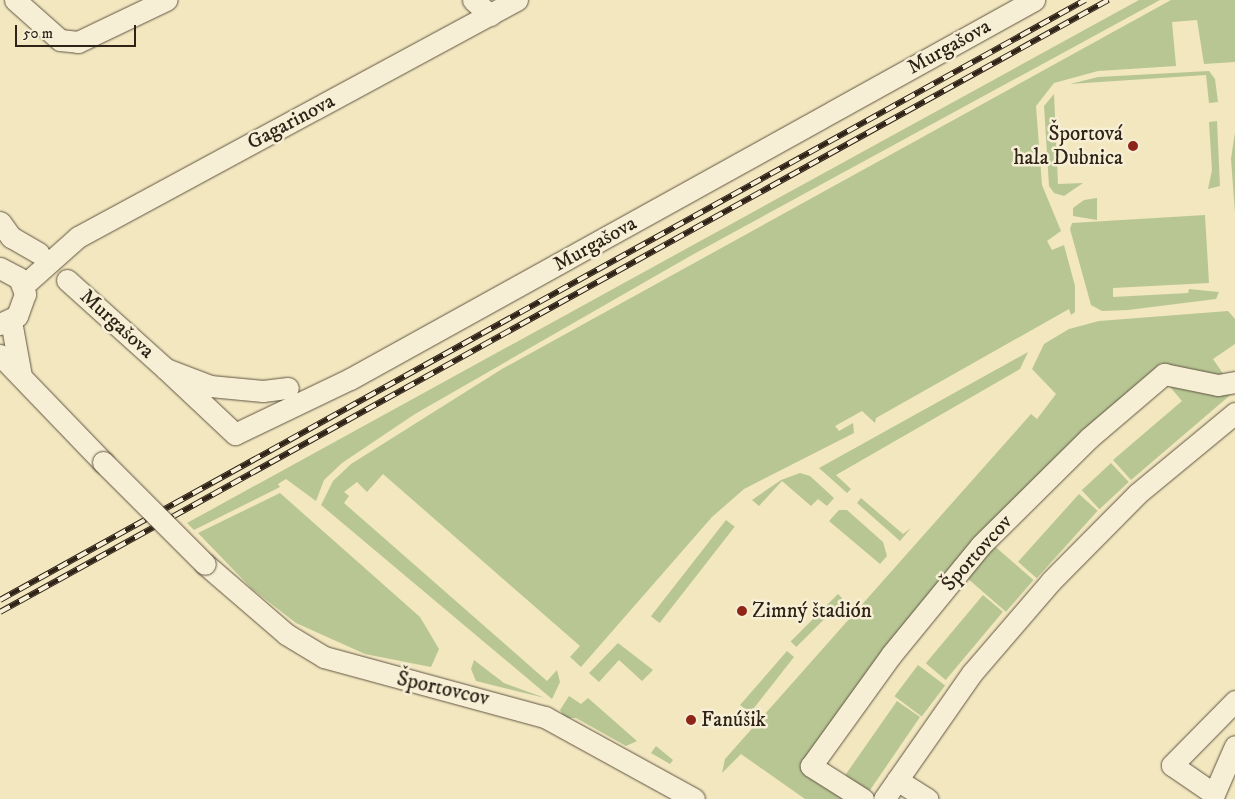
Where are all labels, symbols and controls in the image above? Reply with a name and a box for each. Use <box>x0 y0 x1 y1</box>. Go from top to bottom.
street label: Murgašova <box>903 14 995 80</box>
scale bar <box>18 15 139 47</box>
text: 50 m <box>23 24 53 43</box>
street label: Gagarinova <box>243 89 339 155</box>
place label: Športová hala Dubnica <box>1013 121 1123 171</box>
marker: Športová hala Dubnica <box>1127 140 1139 152</box>
street label: Murgašova <box>549 211 641 277</box>
street label: Murgašova <box>75 284 159 364</box>
street label: Športovcov <box>936 510 1018 596</box>
place label: Zimný štadión <box>752 598 872 624</box>
marker: Zimný štadión <box>736 605 748 617</box>
street label: Športovcov <box>394 666 492 712</box>
place label: Fanúšik <box>701 707 766 733</box>
marker: Fanúšik <box>685 714 697 726</box>

